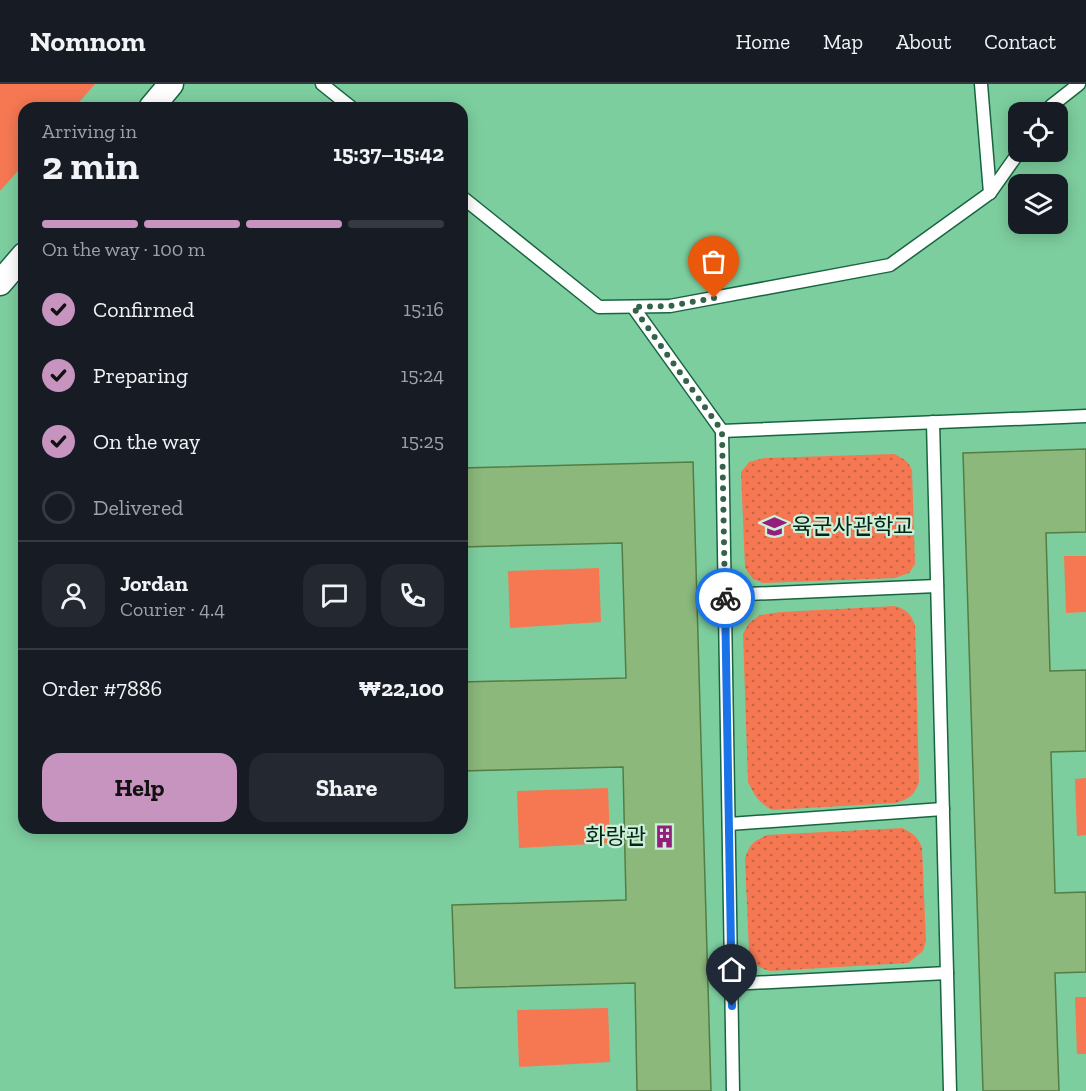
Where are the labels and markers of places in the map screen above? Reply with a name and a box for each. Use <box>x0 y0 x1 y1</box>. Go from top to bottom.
pin <box>688 236 739 298</box>
school or university icon: 육군사관학교 <box>761 513 787 539</box>
place label: 육군사관학교 <box>792 513 913 540</box>
place label: 화랑관 <box>585 823 646 850</box>
building icon: 화랑관 <box>651 823 677 849</box>
pin <box>706 944 757 1006</box>

